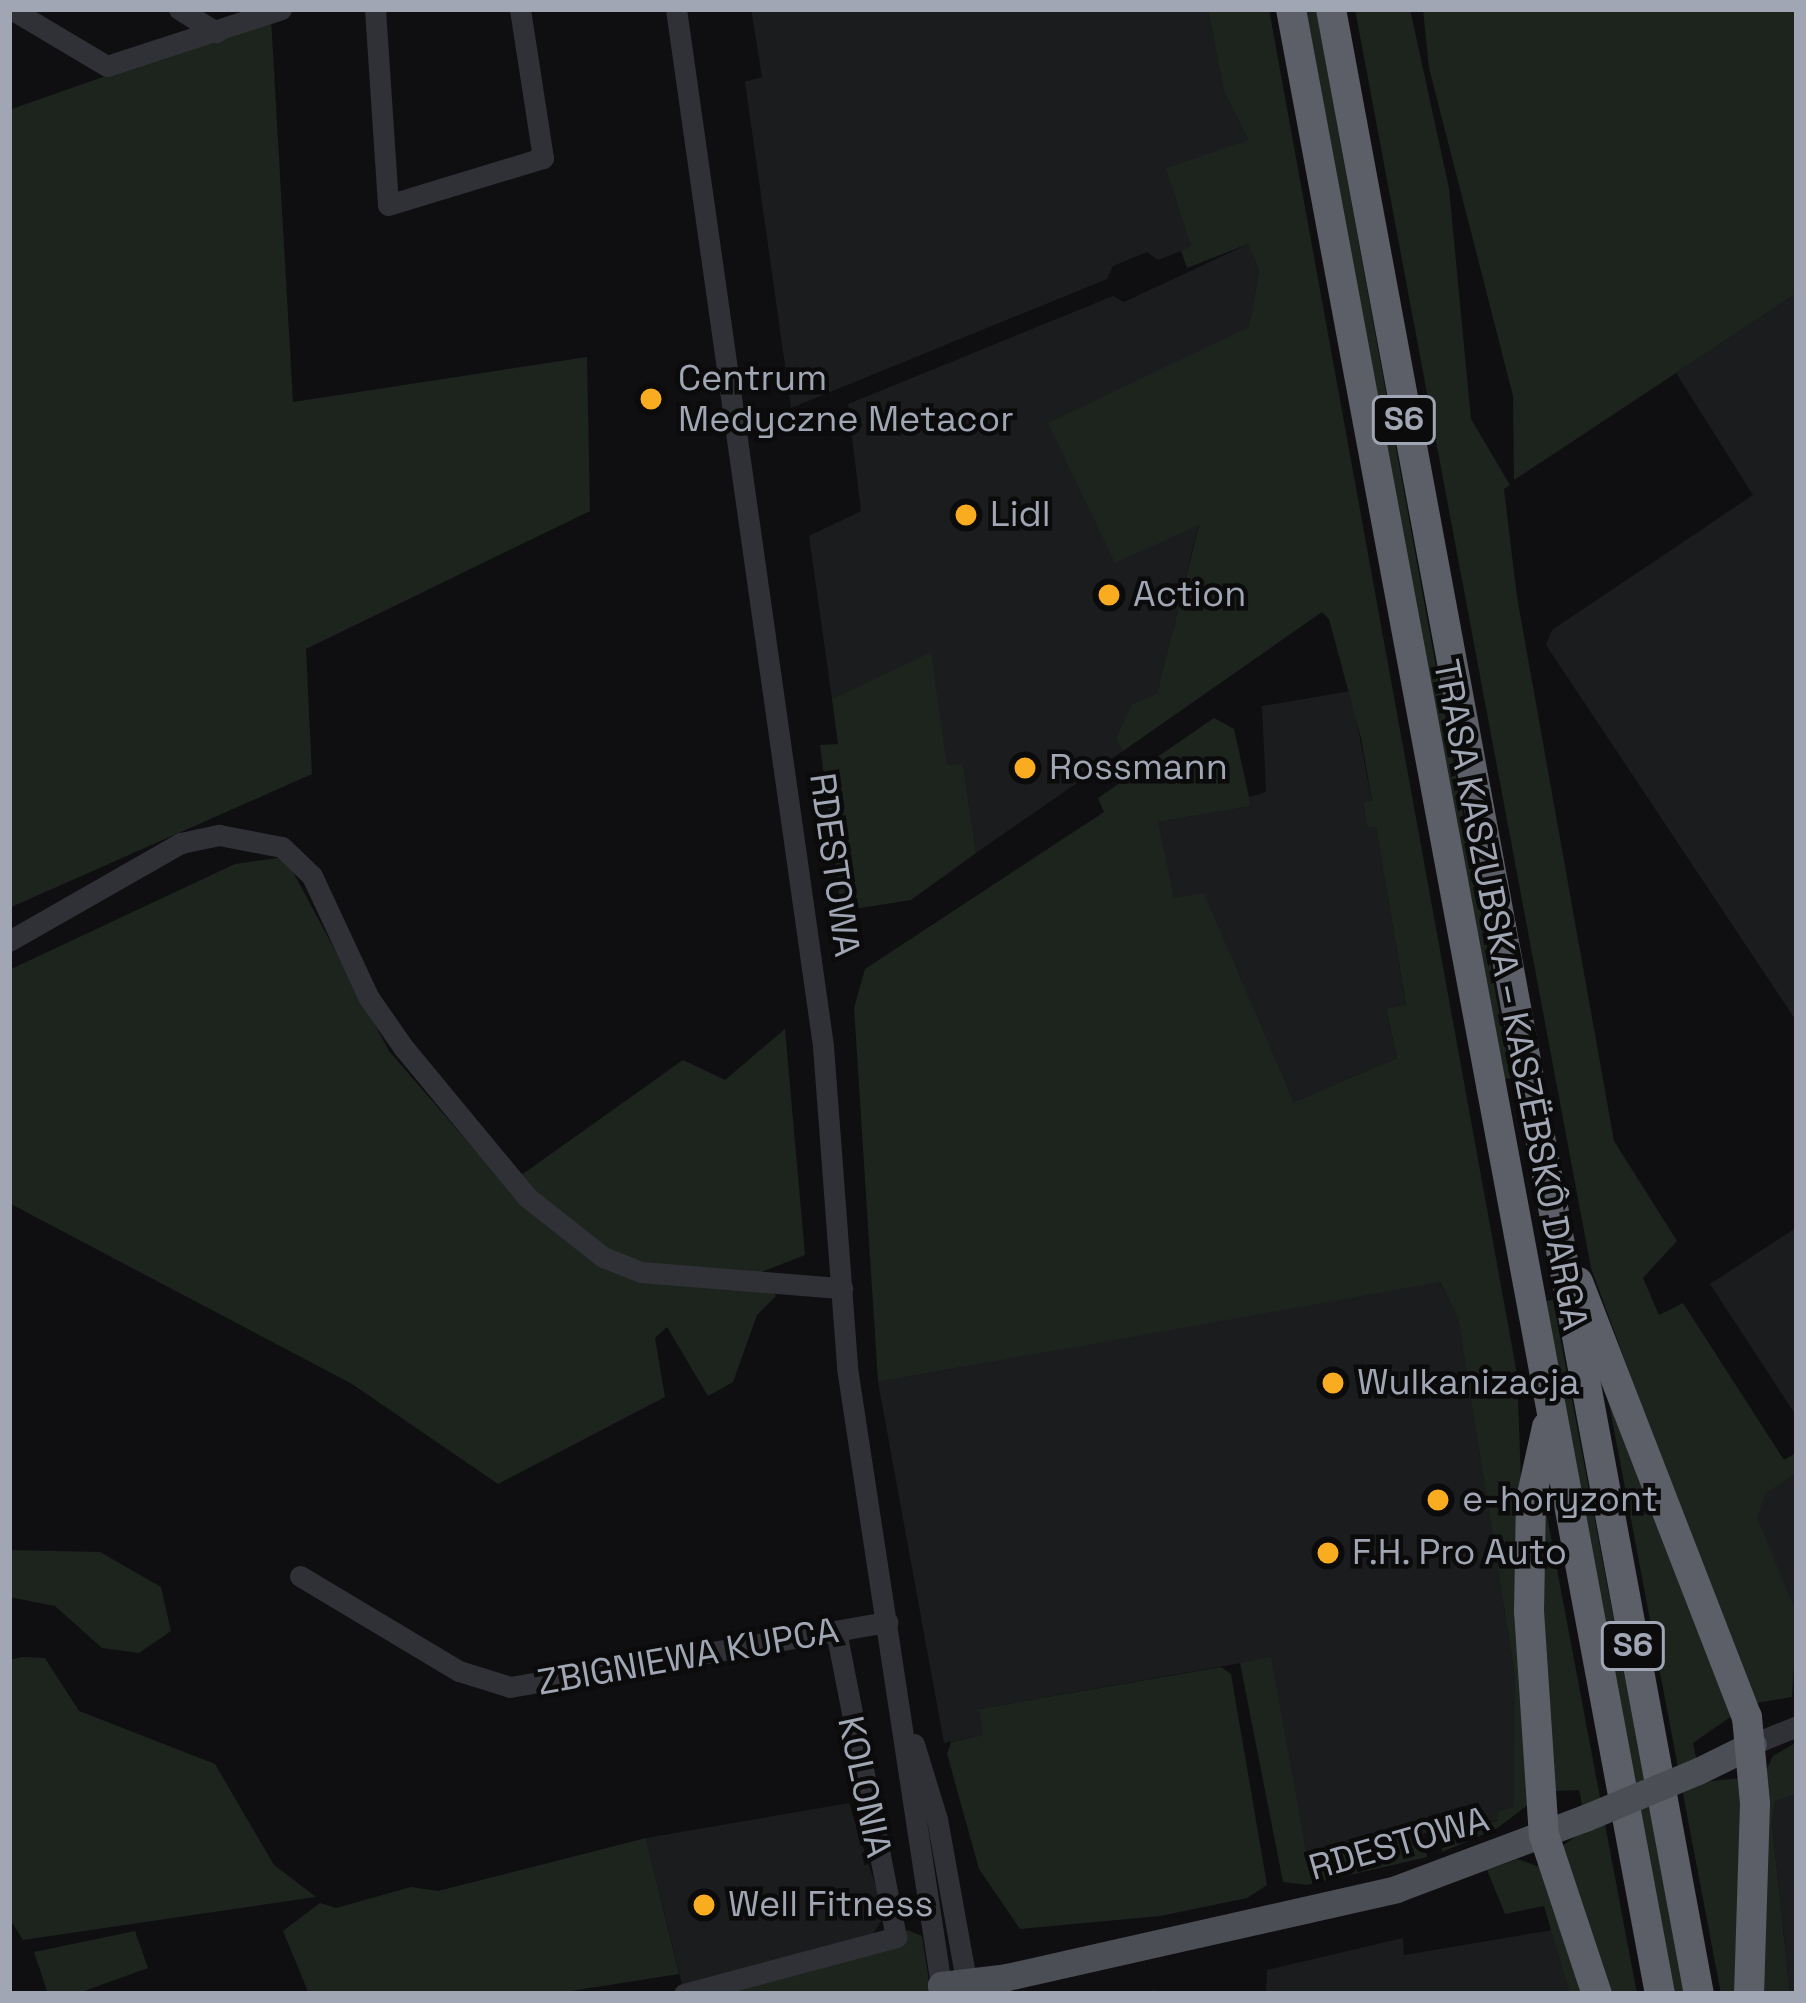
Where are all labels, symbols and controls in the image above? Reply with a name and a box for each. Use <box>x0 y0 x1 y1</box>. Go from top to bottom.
place label: Centrum Medyczne Metacor <box>678 356 1014 441</box>
marker: Centrum Medyczne Metacor <box>635 383 667 415</box>
road number: S6 <box>1371 393 1437 447</box>
place label: Lidl <box>990 493 1050 537</box>
marker: Lidl <box>953 502 979 528</box>
place label: Action <box>1133 573 1246 617</box>
marker: Action <box>1096 582 1122 608</box>
street label: TRASA KASZUBSKA – KASZËBSKÔ DARGA <box>1423 654 1597 1336</box>
place label: Rossmann <box>1049 746 1228 790</box>
marker: Rossmann <box>1012 755 1038 781</box>
street label: RDESTOWA <box>800 770 868 960</box>
place label: Wulkanizacja <box>1357 1361 1580 1405</box>
marker: Wulkanizacja <box>1320 1370 1346 1396</box>
place label: e-horyzont <box>1462 1478 1658 1522</box>
marker: e-horyzont <box>1425 1487 1451 1513</box>
place label: F.H. Pro Auto <box>1352 1531 1569 1575</box>
marker: F.H. Pro Auto <box>1315 1540 1341 1566</box>
street label: ZBIGNIEWA KUPCA <box>534 1609 842 1705</box>
road number: S6 <box>1600 1619 1666 1673</box>
street label: KOLONIA <box>828 1712 900 1862</box>
street label: RDESTOWA <box>1304 1798 1494 1890</box>
place label: Well Fitness <box>728 1883 933 1927</box>
marker: Well Fitness <box>691 1892 717 1918</box>

